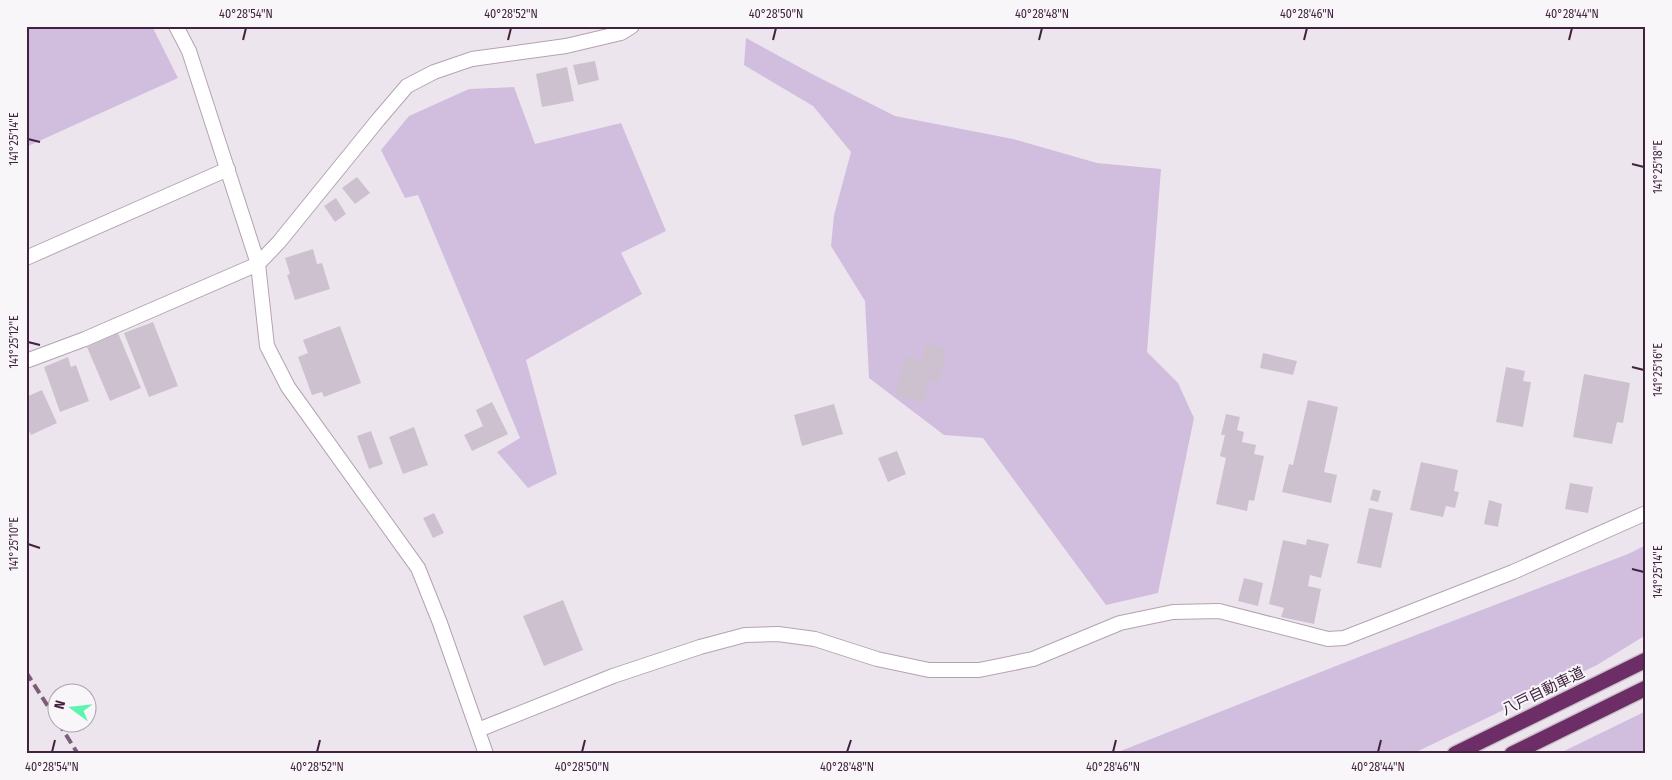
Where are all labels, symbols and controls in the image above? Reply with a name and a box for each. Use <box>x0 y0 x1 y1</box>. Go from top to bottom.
text: 40°28'54"N <box>219 7 273 21</box>
text: 40°28'52"N <box>484 7 538 21</box>
text: 40°28'50"N <box>749 7 803 21</box>
text: 40°28'48"N <box>1015 7 1069 21</box>
text: 40°28'46"N <box>1280 7 1334 21</box>
text: 40°28'44"N <box>1545 7 1599 21</box>
text: 141°25'14"E <box>7 112 21 166</box>
text: 141°25'18"E <box>1651 140 1665 194</box>
text: 141°25'12"E <box>7 315 21 369</box>
text: 141°25'16"E <box>1651 343 1665 397</box>
text: 141°25'10"E <box>7 517 21 571</box>
text: 141°25'14"E <box>1651 545 1665 599</box>
street label: 八戸自動車道 <box>1499 663 1587 719</box>
north arrow <box>48 682 98 732</box>
text: N <box>51 699 69 711</box>
text: 40°28'54"N <box>25 760 79 774</box>
text: 40°28'52"N <box>290 760 344 774</box>
text: 40°28'50"N <box>555 760 609 774</box>
text: 40°28'48"N <box>820 760 874 774</box>
text: 40°28'46"N <box>1086 760 1140 774</box>
text: 40°28'44"N <box>1351 760 1405 774</box>

